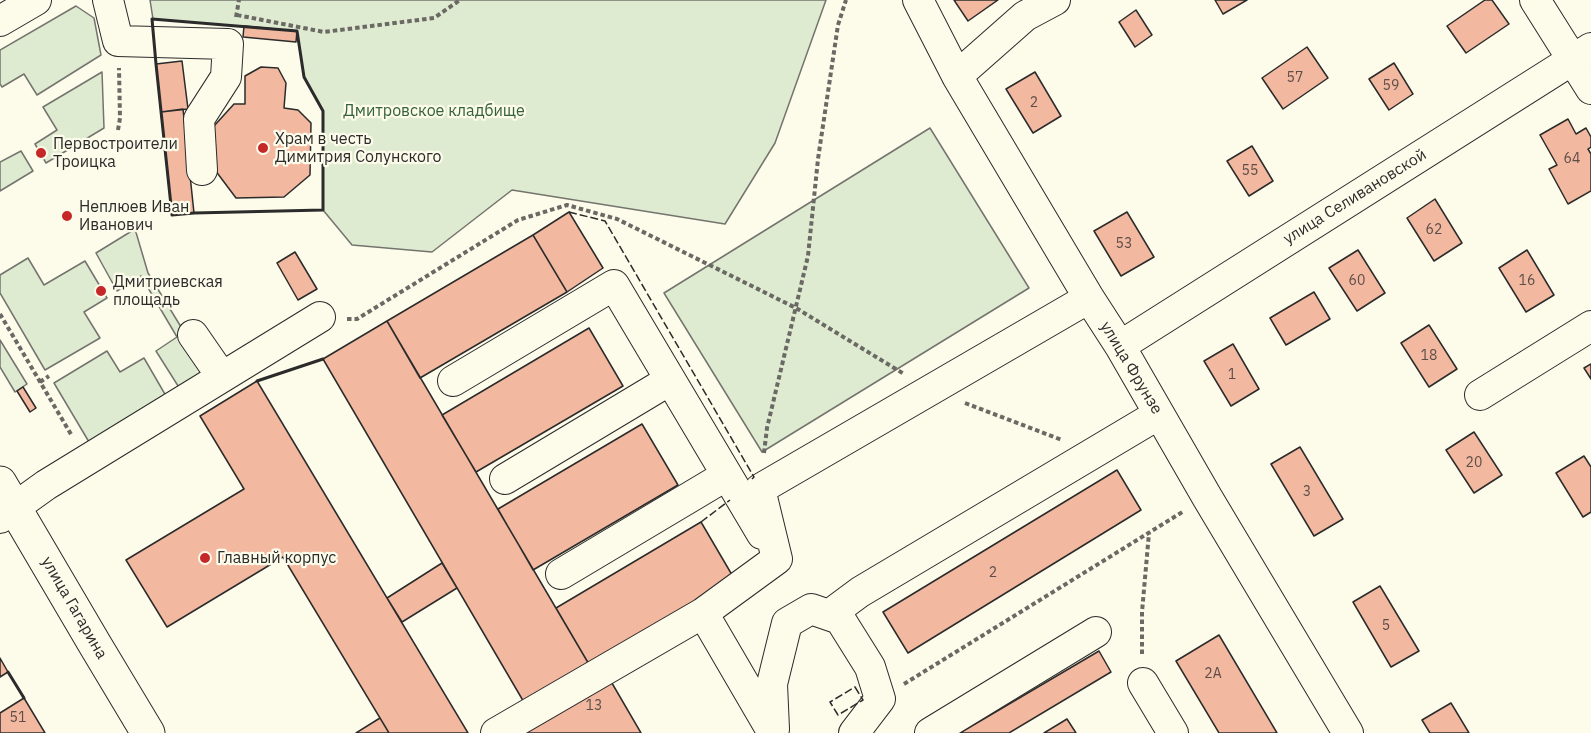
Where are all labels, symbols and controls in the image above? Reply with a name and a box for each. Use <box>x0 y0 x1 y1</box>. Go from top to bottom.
house number: 57 <box>1287 70 1303 86</box>
house number: 59 <box>1383 78 1399 94</box>
house number: 2 <box>1030 95 1038 111</box>
park label: Дмитровское кладбище <box>343 101 525 121</box>
place label: Храм в честь Димитрия Солунского <box>275 129 442 167</box>
place label: Первостроители Троицка <box>53 134 178 172</box>
marker: Храм в честь Димитрия Солунского <box>256 141 270 155</box>
street label: улица Селивановской <box>1280 145 1430 249</box>
marker: Первостроители Троицка <box>34 146 48 160</box>
house number: 64 <box>1564 151 1580 167</box>
house number: 55 <box>1242 163 1258 179</box>
place label: Неплюев Иван Иванович <box>79 197 189 235</box>
marker: Неплюев Иван Иванович <box>60 209 74 223</box>
house number: 62 <box>1426 222 1442 238</box>
house number: 53 <box>1116 236 1132 252</box>
place label: Дмитриевская площадь <box>113 272 223 310</box>
house number: 60 <box>1349 273 1365 289</box>
house number: 16 <box>1519 273 1535 289</box>
marker: Дмитриевская площадь <box>94 284 108 298</box>
street label: улица Фрунзе <box>1096 318 1166 418</box>
house number: 18 <box>1421 348 1437 364</box>
house number: 1 <box>1228 367 1236 383</box>
house number: 20 <box>1466 455 1482 471</box>
house number: 3 <box>1303 484 1311 500</box>
place label: Главный корпус <box>217 548 336 568</box>
marker: Главный корпус <box>198 551 212 565</box>
street label: улица Гагарина <box>37 553 111 663</box>
house number: 2 <box>989 565 997 581</box>
house number: 5 <box>1382 618 1390 634</box>
house number: 2А <box>1204 666 1222 682</box>
house number: 13 <box>586 698 602 714</box>
house number: 51 <box>10 710 26 726</box>

